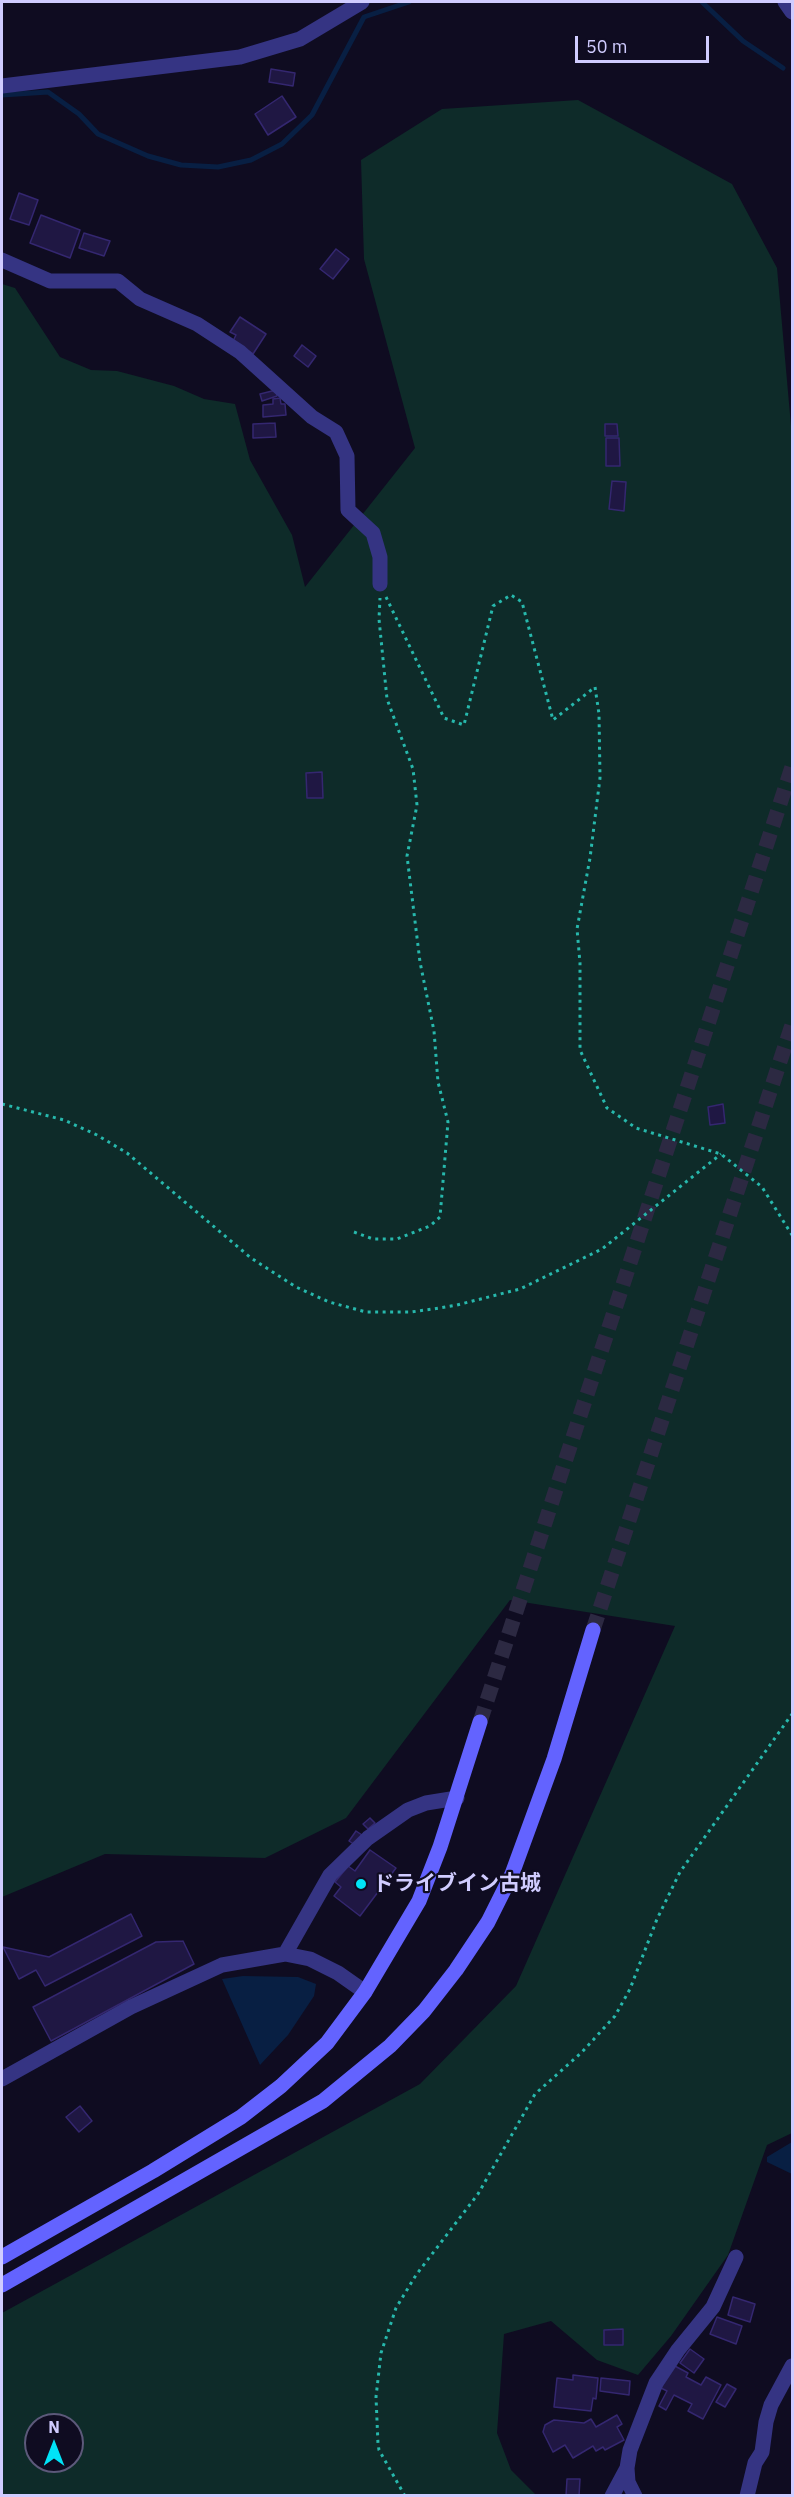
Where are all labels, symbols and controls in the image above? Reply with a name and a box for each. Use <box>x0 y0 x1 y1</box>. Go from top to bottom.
scale bar <box>578 24 712 62</box>
text: 50 m <box>586 35 628 58</box>
place label: ドライブイン古城 <box>373 1871 541 1897</box>
marker: ドライブイン古城 <box>354 1877 368 1891</box>
north arrow <box>24 2413 84 2473</box>
text: N <box>48 2417 60 2437</box>

